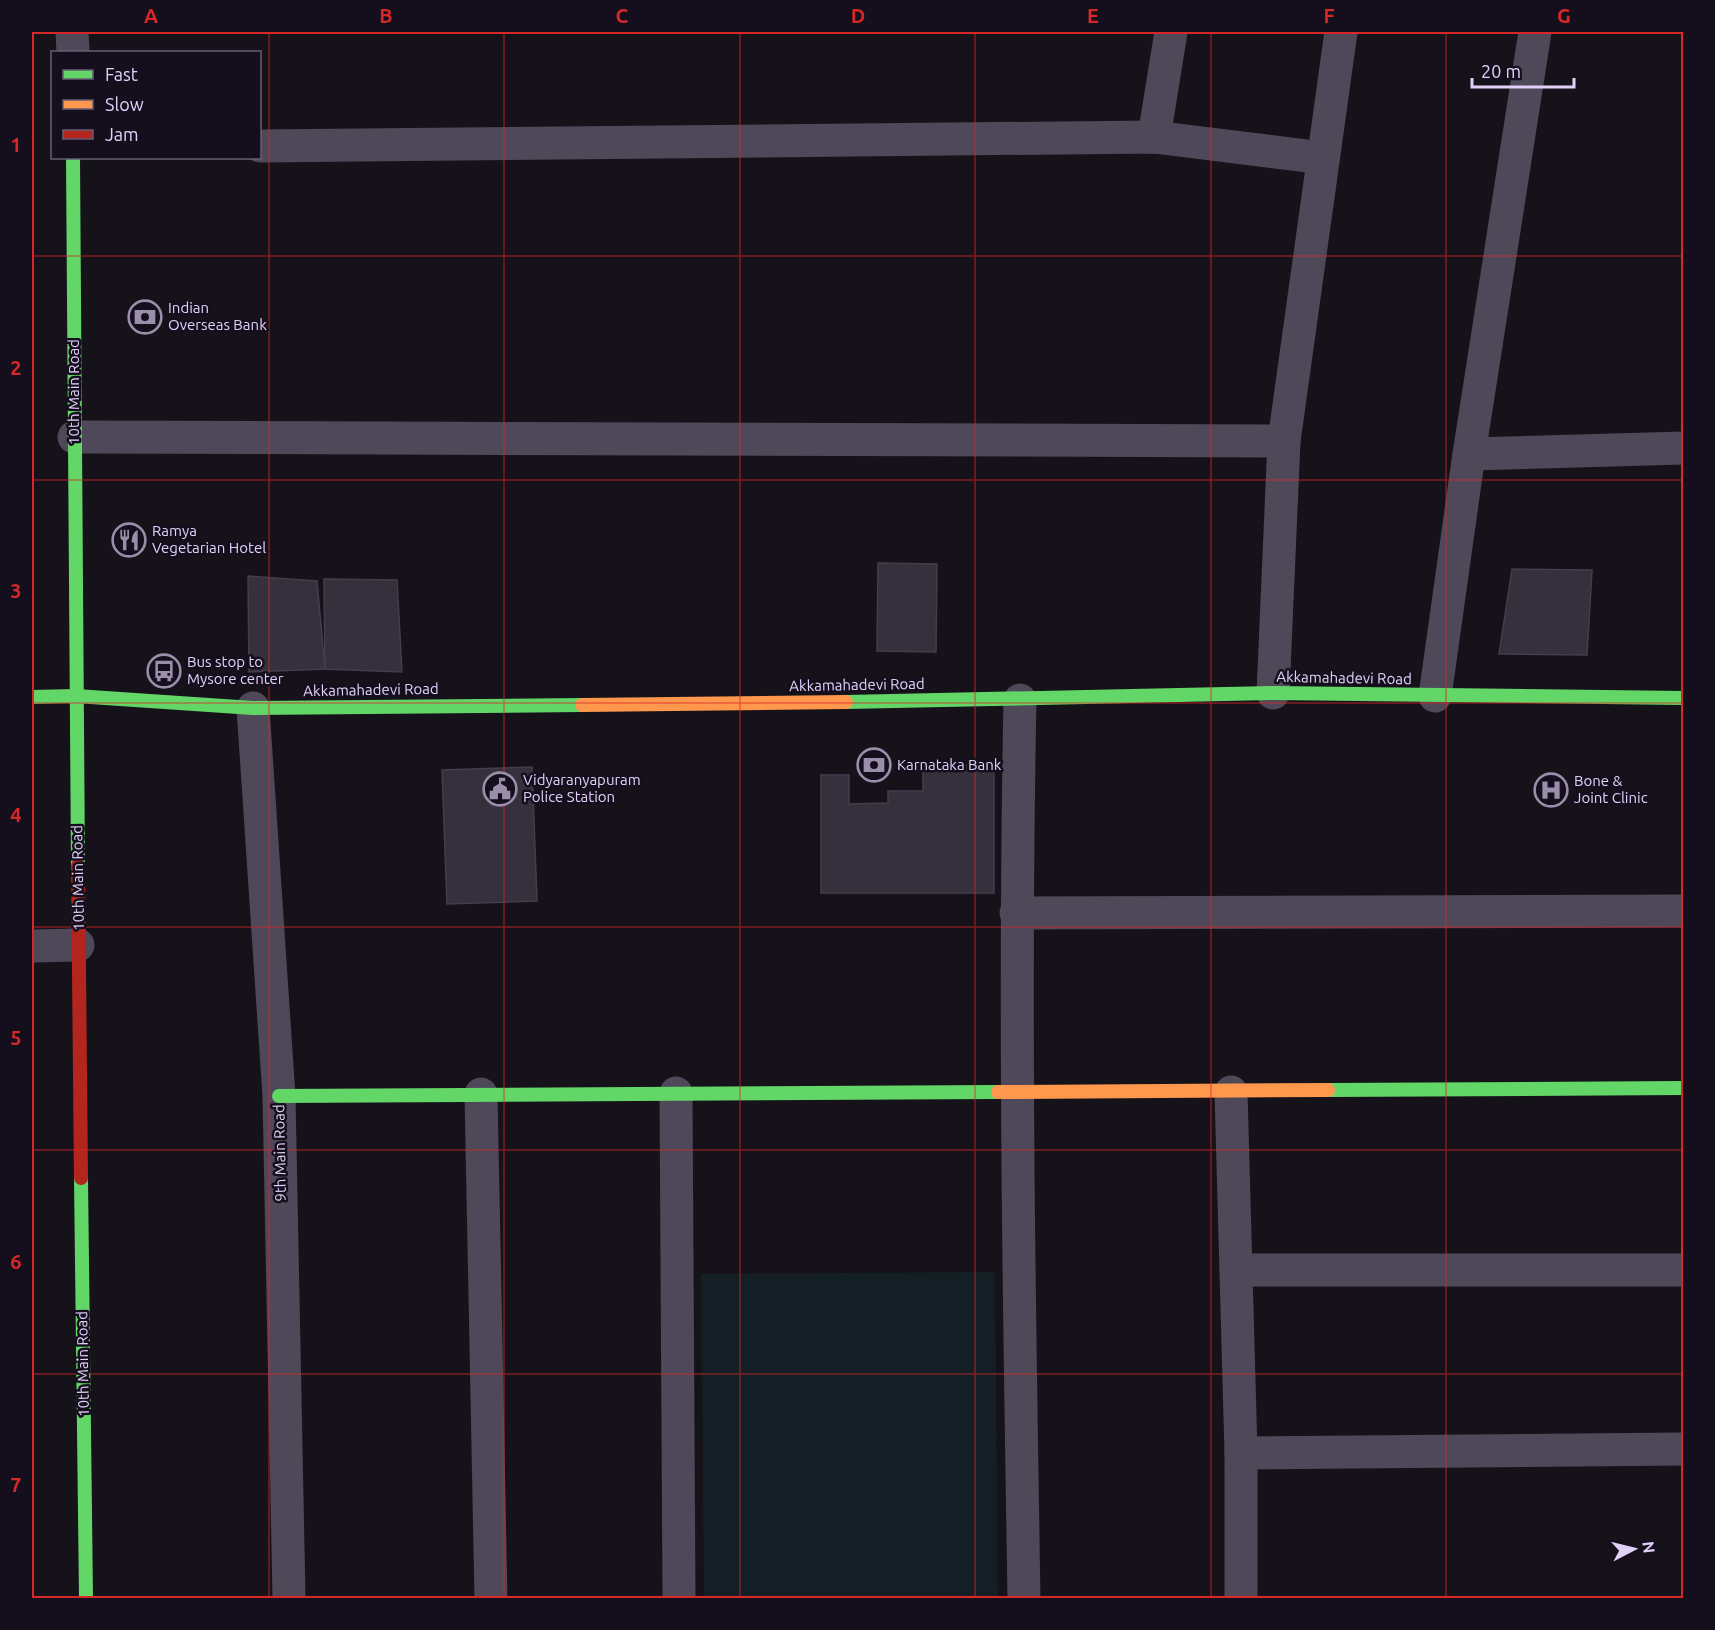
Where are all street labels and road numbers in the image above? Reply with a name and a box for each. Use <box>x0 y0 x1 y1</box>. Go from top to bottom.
street label: 10th Main Road <box>65 339 82 445</box>
street label: Akkamahadevi Road <box>1276 668 1412 687</box>
street label: Akkamahadevi Road <box>789 675 925 694</box>
street label: Akkamahadevi Road <box>303 680 439 699</box>
street label: 10th Main Road <box>68 825 87 931</box>
street label: 9th Main Road <box>270 1104 289 1202</box>
street label: 10th Main Road <box>73 1311 92 1417</box>

